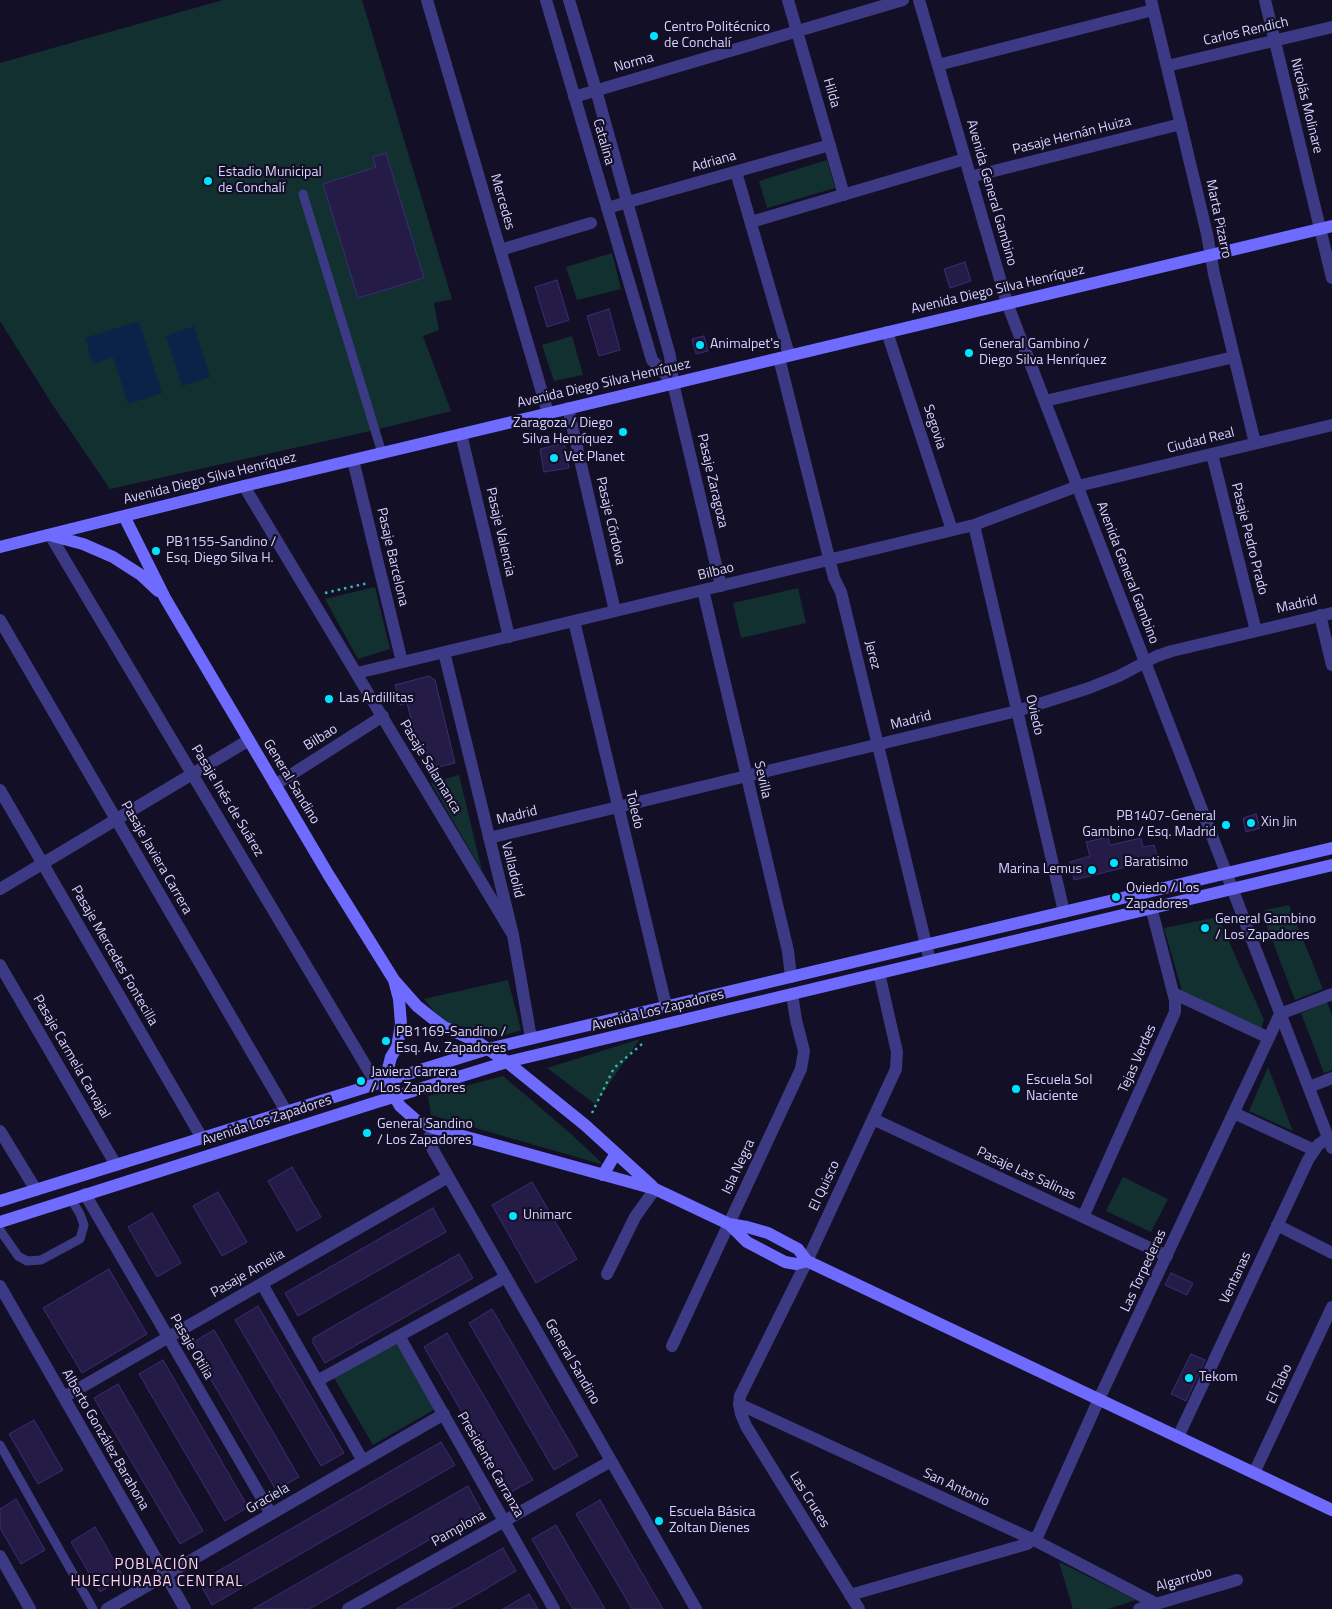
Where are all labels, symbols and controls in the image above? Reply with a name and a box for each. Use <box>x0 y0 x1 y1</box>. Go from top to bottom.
street label: Carlos Rendich <box>1202 14 1290 50</box>
place label: Centro Politécnico de Conchalí <box>664 20 770 52</box>
marker: Centro Politécnico de Conchalí <box>648 30 660 42</box>
street label: Norma <box>612 49 656 77</box>
street label: Nicolás Molinare <box>1286 57 1326 155</box>
street label: Hilda <box>819 76 843 110</box>
street label: Pasaje Hernán Huiza <box>1011 113 1133 159</box>
street label: Catalina <box>588 117 618 167</box>
street label: Avenida General Gambino <box>962 118 1020 268</box>
street label: Adriana <box>690 148 738 176</box>
place label: Estadio Municipal de Conchalí <box>218 165 322 198</box>
street label: Mercedes <box>486 172 518 232</box>
marker: Estadio Municipal de Conchalí <box>202 175 214 187</box>
street label: Marta Pizarro <box>1201 178 1235 260</box>
street label: Avenida Diego Silva Henríquez <box>910 262 1086 318</box>
place label: Animalpet's <box>710 337 780 353</box>
place label: General Gambino / Diego Silva Henríquez <box>979 337 1107 370</box>
marker: Animalpet's <box>694 339 706 351</box>
marker: General Gambino / Diego Silva Henríquez <box>963 347 975 359</box>
street label: Avenida Diego Silva Henríquez <box>516 356 692 412</box>
street label: Segovia <box>919 403 949 451</box>
place label: Zaragoza / Diego Silva Henríquez <box>513 416 613 448</box>
street label: Ciudad Real <box>1166 425 1236 457</box>
marker: Zaragoza / Diego Silva Henríquez <box>617 426 629 438</box>
street label: Pasaje Zaragoza <box>693 432 731 530</box>
street label: Avenida Diego Silva Henríquez <box>122 449 298 509</box>
place label: Vet Planet <box>564 450 625 466</box>
marker: Vet Planet <box>548 452 560 464</box>
street label: Pasaje Córdova <box>592 475 628 567</box>
street label: Pasaje Pedro Prado <box>1227 481 1271 597</box>
street label: Pasaje Valencia <box>482 486 518 578</box>
street label: Avenida General Gambino <box>1092 500 1162 646</box>
street label: Pasaje Barcelona <box>373 506 411 608</box>
place label: PB1155-Sandino / Esq. Diego Silva H. <box>166 535 276 568</box>
marker: PB1155-Sandino / Esq. Diego Silva H. <box>150 545 162 557</box>
street label: Bilbao <box>696 559 736 585</box>
street label: Madrid <box>1275 592 1319 618</box>
street label: Jerez <box>860 639 884 671</box>
place label: Las Ardillitas <box>339 691 414 707</box>
marker: Las Ardillitas <box>323 693 335 705</box>
street label: Oviedo <box>1021 693 1047 737</box>
street label: Madrid <box>889 708 933 734</box>
street label: Pasaje Salamanca <box>395 717 465 817</box>
street label: Bilbao <box>301 721 341 755</box>
street label: General Sandino <box>259 737 323 827</box>
street label: Pasaje Inés de Suárez <box>187 742 267 860</box>
street label: Sevilla <box>750 760 774 800</box>
street label: Toledo <box>621 789 647 831</box>
street label: Pasaje Javiera Carrera <box>117 798 195 918</box>
street label: Madrid <box>495 803 539 829</box>
place label: PB1407-General Gambino / Esq. Madrid <box>1082 809 1216 842</box>
place label: Xin Jin <box>1261 815 1297 831</box>
marker: Xin Jin <box>1245 817 1257 829</box>
marker: PB1407-General Gambino / Esq. Madrid <box>1220 819 1232 831</box>
street label: Valladolid <box>497 840 527 900</box>
place label: Baratisimo <box>1124 855 1188 871</box>
marker: Baratisimo <box>1108 857 1120 869</box>
place label: Marina Lemus <box>998 862 1082 878</box>
marker: Marina Lemus <box>1086 864 1098 876</box>
place label: Oviedo / Los Zapadores <box>1126 881 1199 914</box>
street label: Pasaje Mercedes Fontecilla <box>67 883 161 1029</box>
marker: Oviedo / Los Zapadores <box>1110 891 1122 903</box>
place label: General Gambino / Los Zapadores <box>1215 912 1316 944</box>
marker: General Gambino / Los Zapadores <box>1199 922 1211 934</box>
street label: Avenida Los Zapadores <box>590 986 726 1036</box>
street label: Pasaje Carmela Carvajal <box>29 992 113 1122</box>
street label: Tejas Verdes <box>1115 1022 1161 1096</box>
place label: PB1169-Sandino / Esq. Av. Zapadores <box>396 1025 506 1058</box>
marker: PB1169-Sandino / Esq. Av. Zapadores <box>380 1035 392 1047</box>
place label: Javiera Carrera / Los Zapadores <box>371 1065 465 1098</box>
place label: Escuela Sol Naciente <box>1026 1073 1092 1106</box>
marker: Javiera Carrera / Los Zapadores <box>355 1075 367 1087</box>
marker: Escuela Sol Naciente <box>1010 1083 1022 1095</box>
street label: Avenida Los Zapadores <box>200 1092 334 1150</box>
place label: General Sandino / Los Zapadores <box>377 1117 473 1150</box>
marker: General Sandino / Los Zapadores <box>361 1127 373 1139</box>
street label: Isla Negra <box>719 1137 759 1197</box>
street label: Pasaje Las Salinas <box>974 1144 1078 1204</box>
street label: El Quisco <box>806 1158 844 1214</box>
place label: Unimarc <box>523 1208 572 1224</box>
marker: Unimarc <box>507 1210 519 1222</box>
street label: Las Torpederas <box>1118 1227 1170 1315</box>
street label: Pasaje Amelia <box>208 1246 288 1302</box>
street label: Ventanas <box>1217 1249 1255 1307</box>
street label: Pasaje Otilia <box>166 1311 216 1383</box>
street label: General Sandino <box>541 1316 603 1408</box>
street label: El Tabo <box>1264 1361 1296 1407</box>
street label: Alberto González Barahona <box>58 1367 152 1513</box>
place label: Tekom <box>1199 1370 1238 1386</box>
marker: Tekom <box>1183 1372 1195 1384</box>
street label: Presidente Carranza <box>453 1409 527 1521</box>
street label: San Antonio <box>920 1465 992 1511</box>
street label: Las Cruces <box>785 1469 833 1531</box>
street label: Graciela <box>243 1480 293 1518</box>
place label: Escuela Básica Zoltan Dienes <box>669 1505 756 1538</box>
street label: Pamplona <box>429 1507 489 1551</box>
marker: Escuela Básica Zoltan Dienes <box>653 1515 665 1527</box>
district label: POBLACIÓN HUECHURABA CENTRAL <box>68 1556 246 1591</box>
street label: Algarrobo <box>1154 1564 1214 1596</box>

